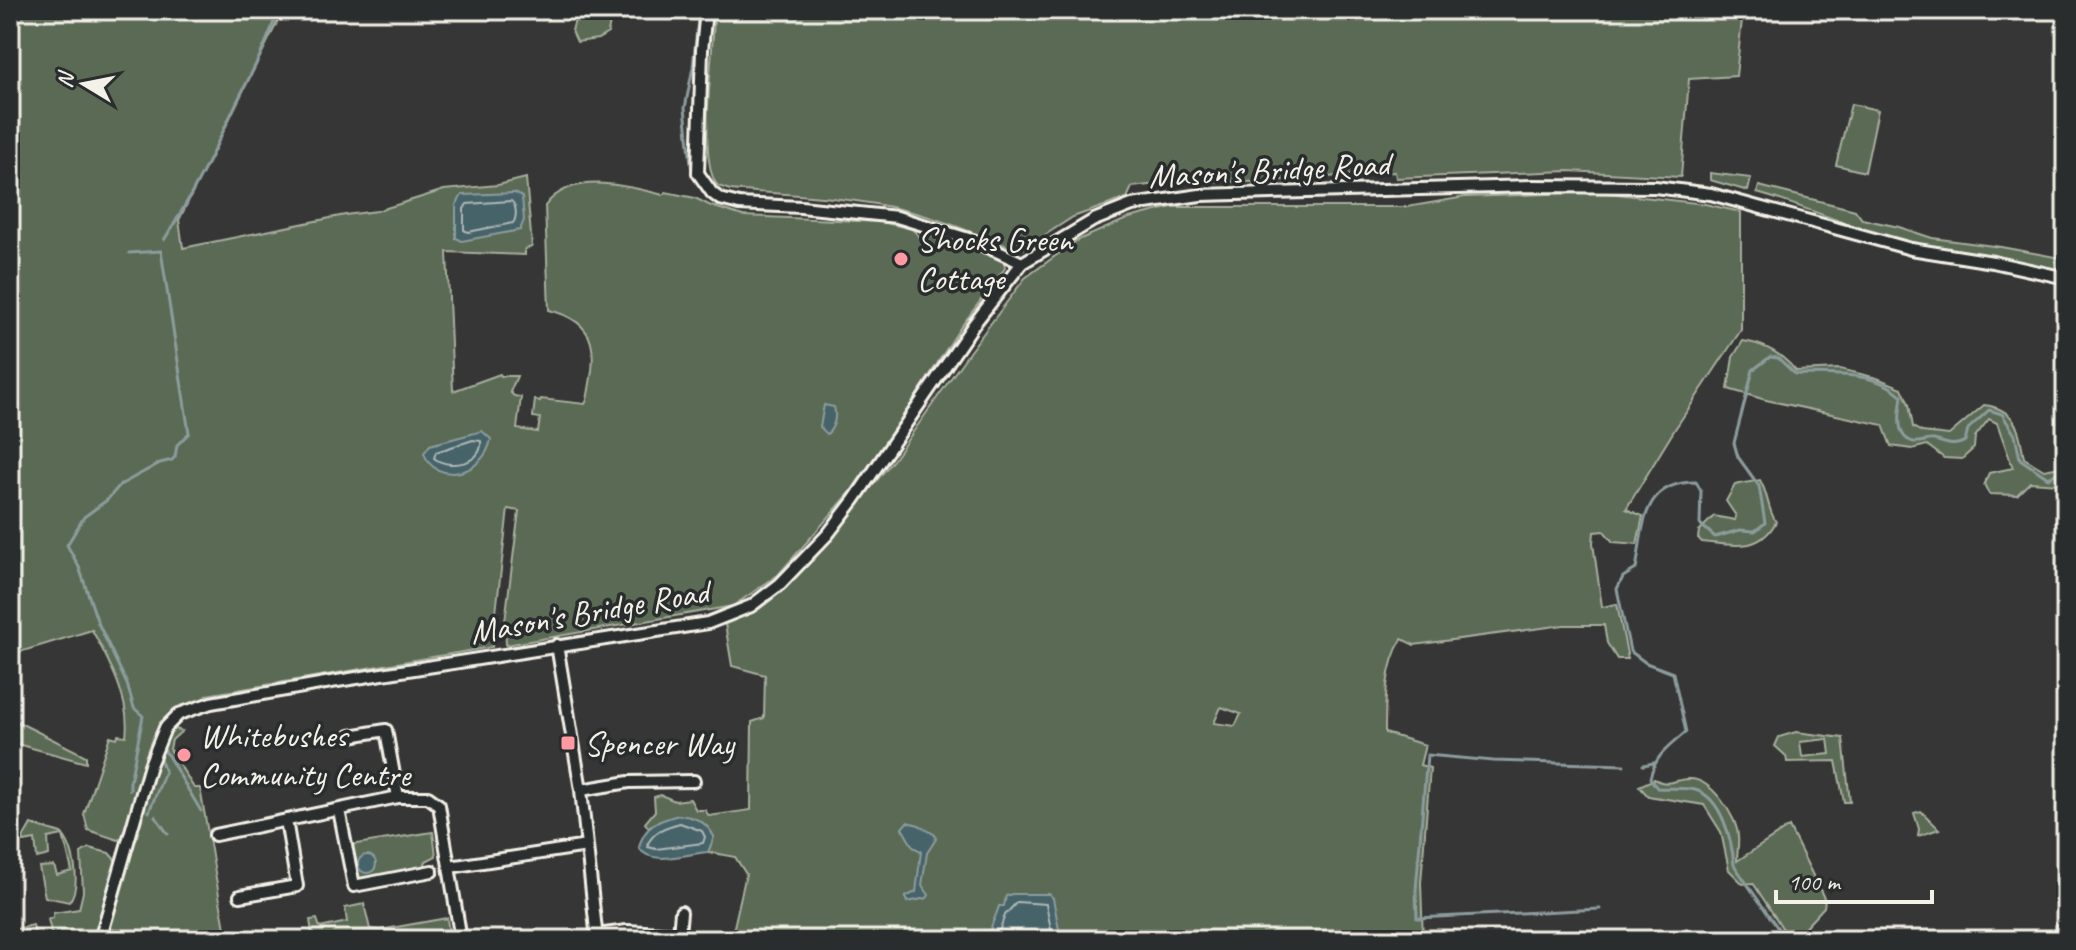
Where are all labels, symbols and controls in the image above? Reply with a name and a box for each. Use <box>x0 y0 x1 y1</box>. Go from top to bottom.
north arrow <box>44 44 124 124</box>
text: N <box>50 68 81 90</box>
street label: Mason's Bridge Road <box>1147 141 1396 197</box>
place label: Shocks Green Cottage <box>917 218 1074 300</box>
marker: Shocks Green Cottage <box>892 250 910 268</box>
street label: Mason's Bridge Road <box>467 568 717 654</box>
place label: Whitebushes Community Centre <box>200 714 412 796</box>
place label: Spencer Way <box>584 722 736 765</box>
marker: Spencer Way <box>559 734 577 752</box>
marker: Whitebushes Community Centre <box>175 746 193 764</box>
scale bar <box>1776 854 1932 904</box>
text: 100 m <box>1788 867 1842 897</box>

